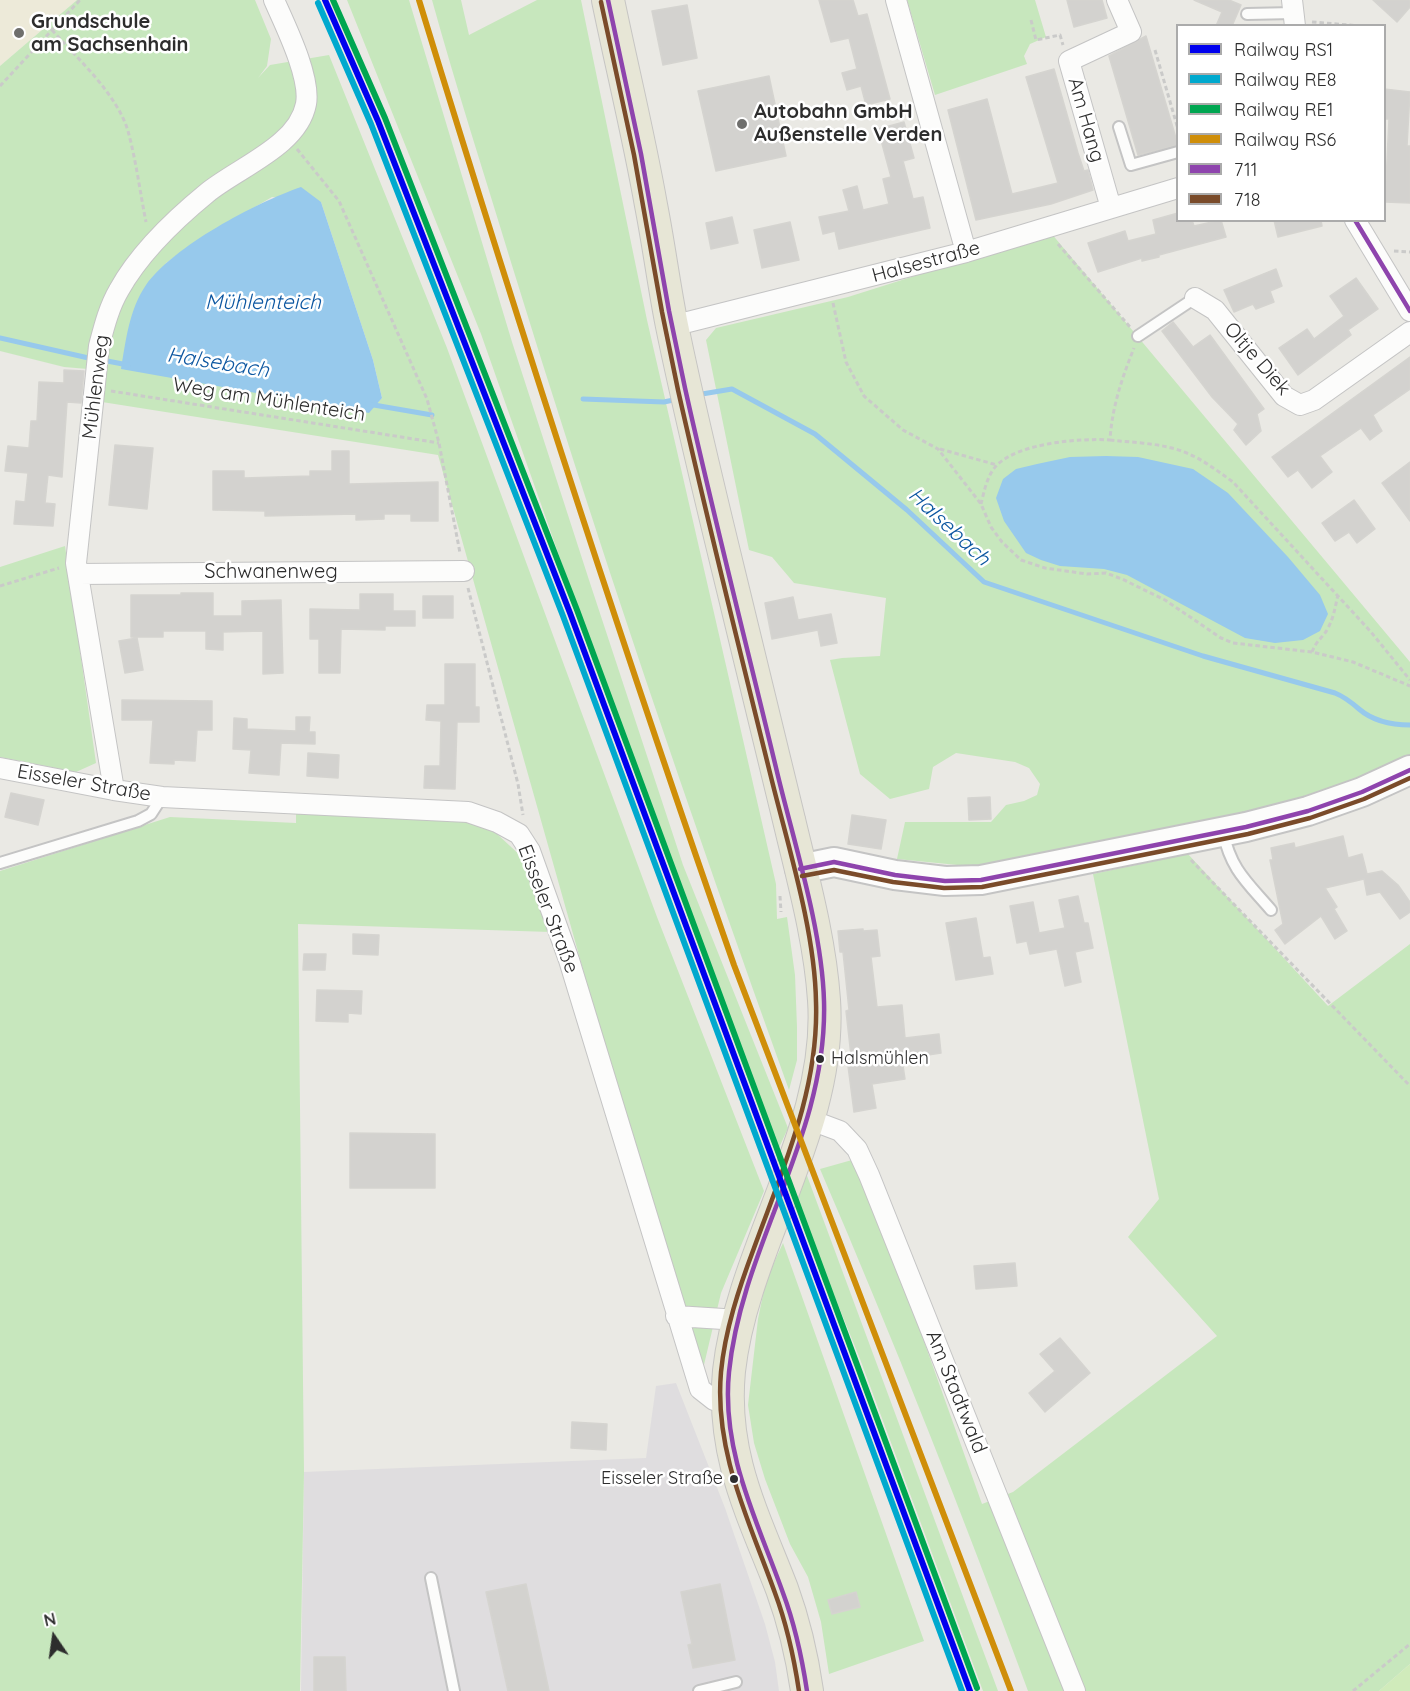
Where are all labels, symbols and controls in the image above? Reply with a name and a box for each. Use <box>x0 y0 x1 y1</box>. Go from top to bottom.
place label: Grundschule am Sachsenhain <box>31 10 188 57</box>
legend <box>1176 24 1386 222</box>
marker: Grundschule am Sachsenhain <box>12 26 26 40</box>
text: Railway RS1 <box>1234 38 1333 61</box>
text: Railway RE8 <box>1234 68 1336 91</box>
street label: Am Hang <box>1062 75 1110 165</box>
text: Railway RE1 <box>1234 98 1333 121</box>
place label: Autobahn GmbH Außenstelle Verden <box>754 100 942 147</box>
marker: Autobahn GmbH Außenstelle Verden <box>735 117 749 131</box>
text: Railway RS6 <box>1234 128 1336 151</box>
text: 711 <box>1234 158 1257 181</box>
text: 718 <box>1234 188 1260 211</box>
street label: Halsestraße <box>869 236 983 288</box>
water label: Mühlenteich <box>205 290 321 316</box>
street label: Oltje Diek <box>1219 317 1295 401</box>
street label: Mühlenweg <box>78 333 114 441</box>
water label: Halsebach <box>165 343 271 383</box>
street label: Weg am Mühlenteich <box>171 373 367 427</box>
water label: Halsebach <box>903 483 995 571</box>
street label: Schwanenweg <box>204 560 338 584</box>
street label: Eisseler Straße <box>15 759 153 807</box>
street label: Eisseler Straße <box>513 841 583 977</box>
place label: Halsmühlen <box>831 1048 929 1070</box>
marker: Halsmühlen <box>814 1053 826 1065</box>
street label: Am Stadtwald <box>920 1327 992 1457</box>
place label: Eisseler Straße <box>601 1468 723 1490</box>
marker: Eisseler Straße <box>728 1473 740 1485</box>
north arrow <box>24 1607 84 1667</box>
text: N <box>42 1608 58 1631</box>

